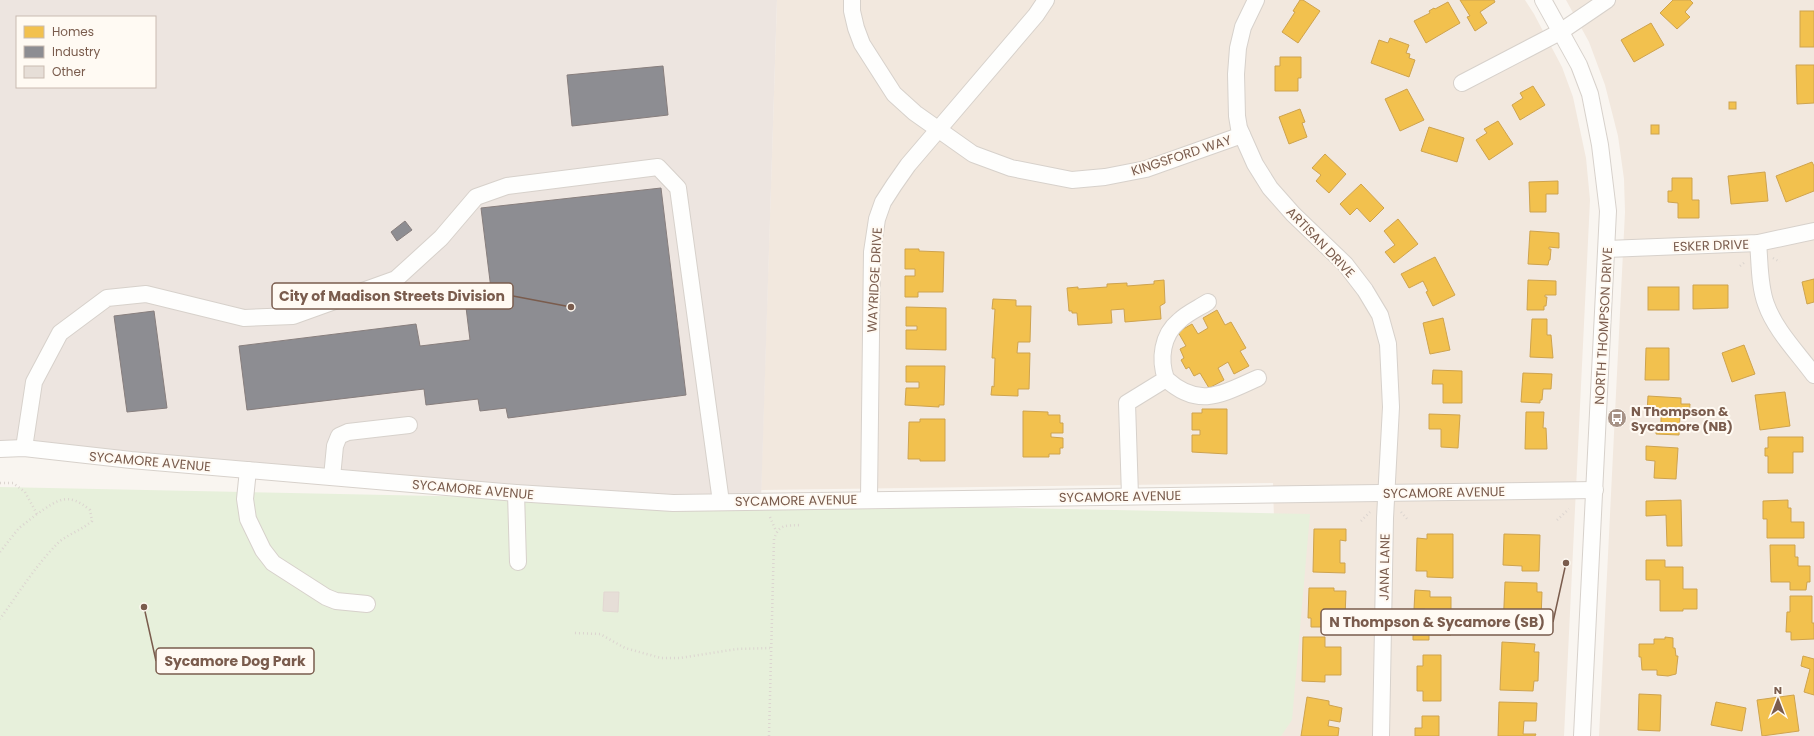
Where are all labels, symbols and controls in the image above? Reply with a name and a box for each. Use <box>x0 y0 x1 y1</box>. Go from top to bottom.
legend <box>16 16 156 88</box>
text: Homes <box>52 23 94 40</box>
text: Industry <box>52 43 101 60</box>
text: Other <box>52 63 86 80</box>
street label: KINGSFORD WAY <box>1129 130 1234 181</box>
street label: ARTISAN DRIVE <box>1282 203 1359 282</box>
street label: WAYRIDGE DRIVE <box>862 227 887 333</box>
street label: ESKER DRIVE <box>1673 235 1749 256</box>
street label: NORTH THOMPSON DRIVE <box>1590 247 1617 405</box>
callout: City of Madison Streets Division <box>272 283 513 309</box>
text: City of Madison Streets Division <box>279 286 505 306</box>
place label: N Thompson & Sycamore (NB) <box>1631 402 1733 436</box>
bus stop icon: N Thompson & Sycamore (NB) <box>1606 407 1628 429</box>
street label: SYCAMORE AVENUE <box>88 447 212 476</box>
street label: SYCAMORE AVENUE <box>411 475 535 504</box>
street label: SYCAMORE AVENUE <box>1383 482 1505 503</box>
street label: SYCAMORE AVENUE <box>1059 486 1181 507</box>
street label: SYCAMORE AVENUE <box>735 490 857 511</box>
street label: JANA LANE <box>1374 533 1395 601</box>
callout: N Thompson & Sycamore (SB) <box>1321 609 1553 635</box>
text: N Thompson & Sycamore (SB) <box>1329 612 1545 632</box>
callout: Sycamore Dog Park <box>156 648 314 674</box>
text: Sycamore Dog Park <box>164 651 306 671</box>
north arrow <box>1758 680 1798 720</box>
text: N <box>1774 682 1782 698</box>

